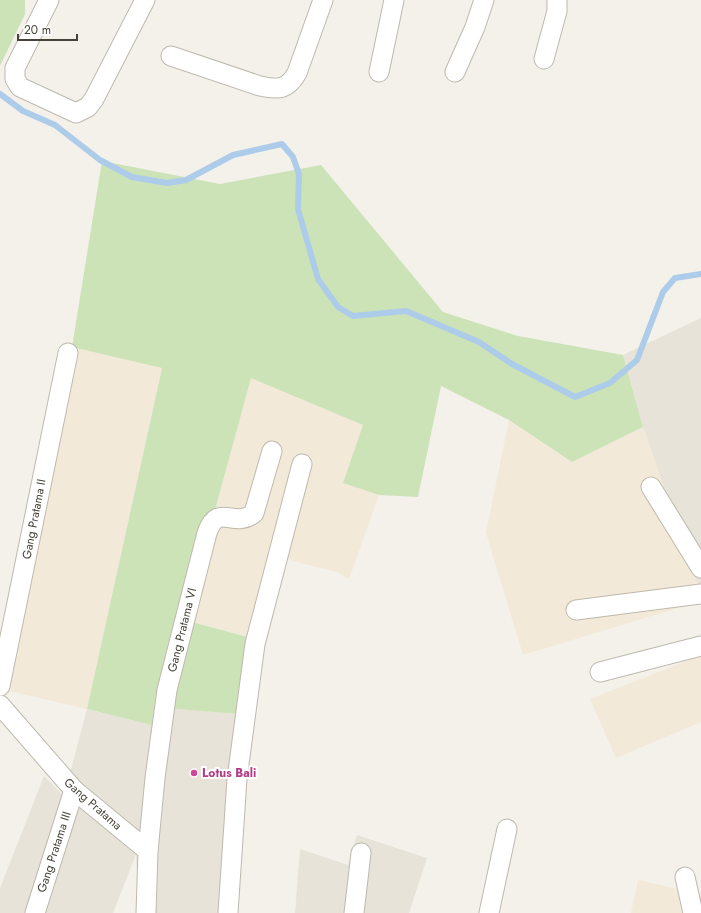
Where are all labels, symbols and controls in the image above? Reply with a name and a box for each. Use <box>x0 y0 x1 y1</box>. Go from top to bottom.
scale bar <box>18 16 77 42</box>
text: 20 m <box>24 21 51 39</box>
street label: Gang Pratama II <box>17 477 51 561</box>
street label: Gang Pratama VI <box>163 586 201 674</box>
place label: Lotus Bali <box>202 764 256 782</box>
marker: Lotus Bali <box>189 768 199 778</box>
street label: Gang Pratama <box>60 774 126 834</box>
street label: Gang Pratama III <box>32 809 76 895</box>

